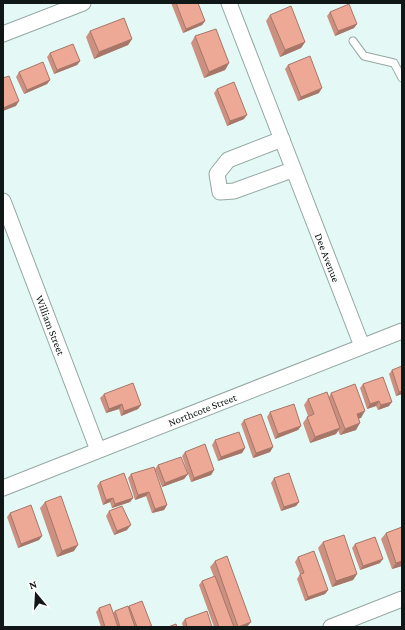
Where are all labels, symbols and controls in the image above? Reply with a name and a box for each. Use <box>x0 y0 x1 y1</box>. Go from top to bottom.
street label: Dee Avenue <box>313 231 342 284</box>
street label: William Street <box>34 294 67 357</box>
street label: Northcote Street <box>166 391 238 428</box>
north arrow <box>16 574 56 614</box>
text: N <box>27 577 39 591</box>

